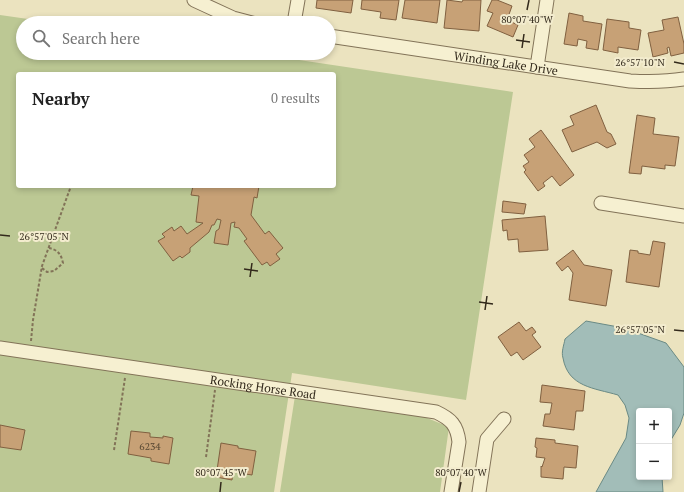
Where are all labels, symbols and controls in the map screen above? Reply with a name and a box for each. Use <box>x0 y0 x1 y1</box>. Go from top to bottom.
text: 80°07'40"W <box>501 13 553 26</box>
search box <box>16 16 336 60</box>
icon: search <box>30 27 52 49</box>
text: Search here <box>62 28 140 48</box>
street label: Winding Lake Drive <box>453 47 559 78</box>
text: 26°57'10"N <box>615 56 665 69</box>
text: Nearby <box>32 87 90 110</box>
text: 0 results <box>271 89 320 107</box>
text: 26°57'05"N <box>19 230 69 243</box>
text: 26°57'05"N <box>615 323 665 336</box>
street label: Rocking Horse Road <box>209 371 317 402</box>
map controls <box>636 408 672 480</box>
button: + <box>636 408 672 444</box>
house number: 6234 <box>139 440 161 453</box>
button: − <box>636 444 672 480</box>
text: 80°07'45"W <box>195 466 247 479</box>
text: 80°07'40"W <box>435 466 487 479</box>

